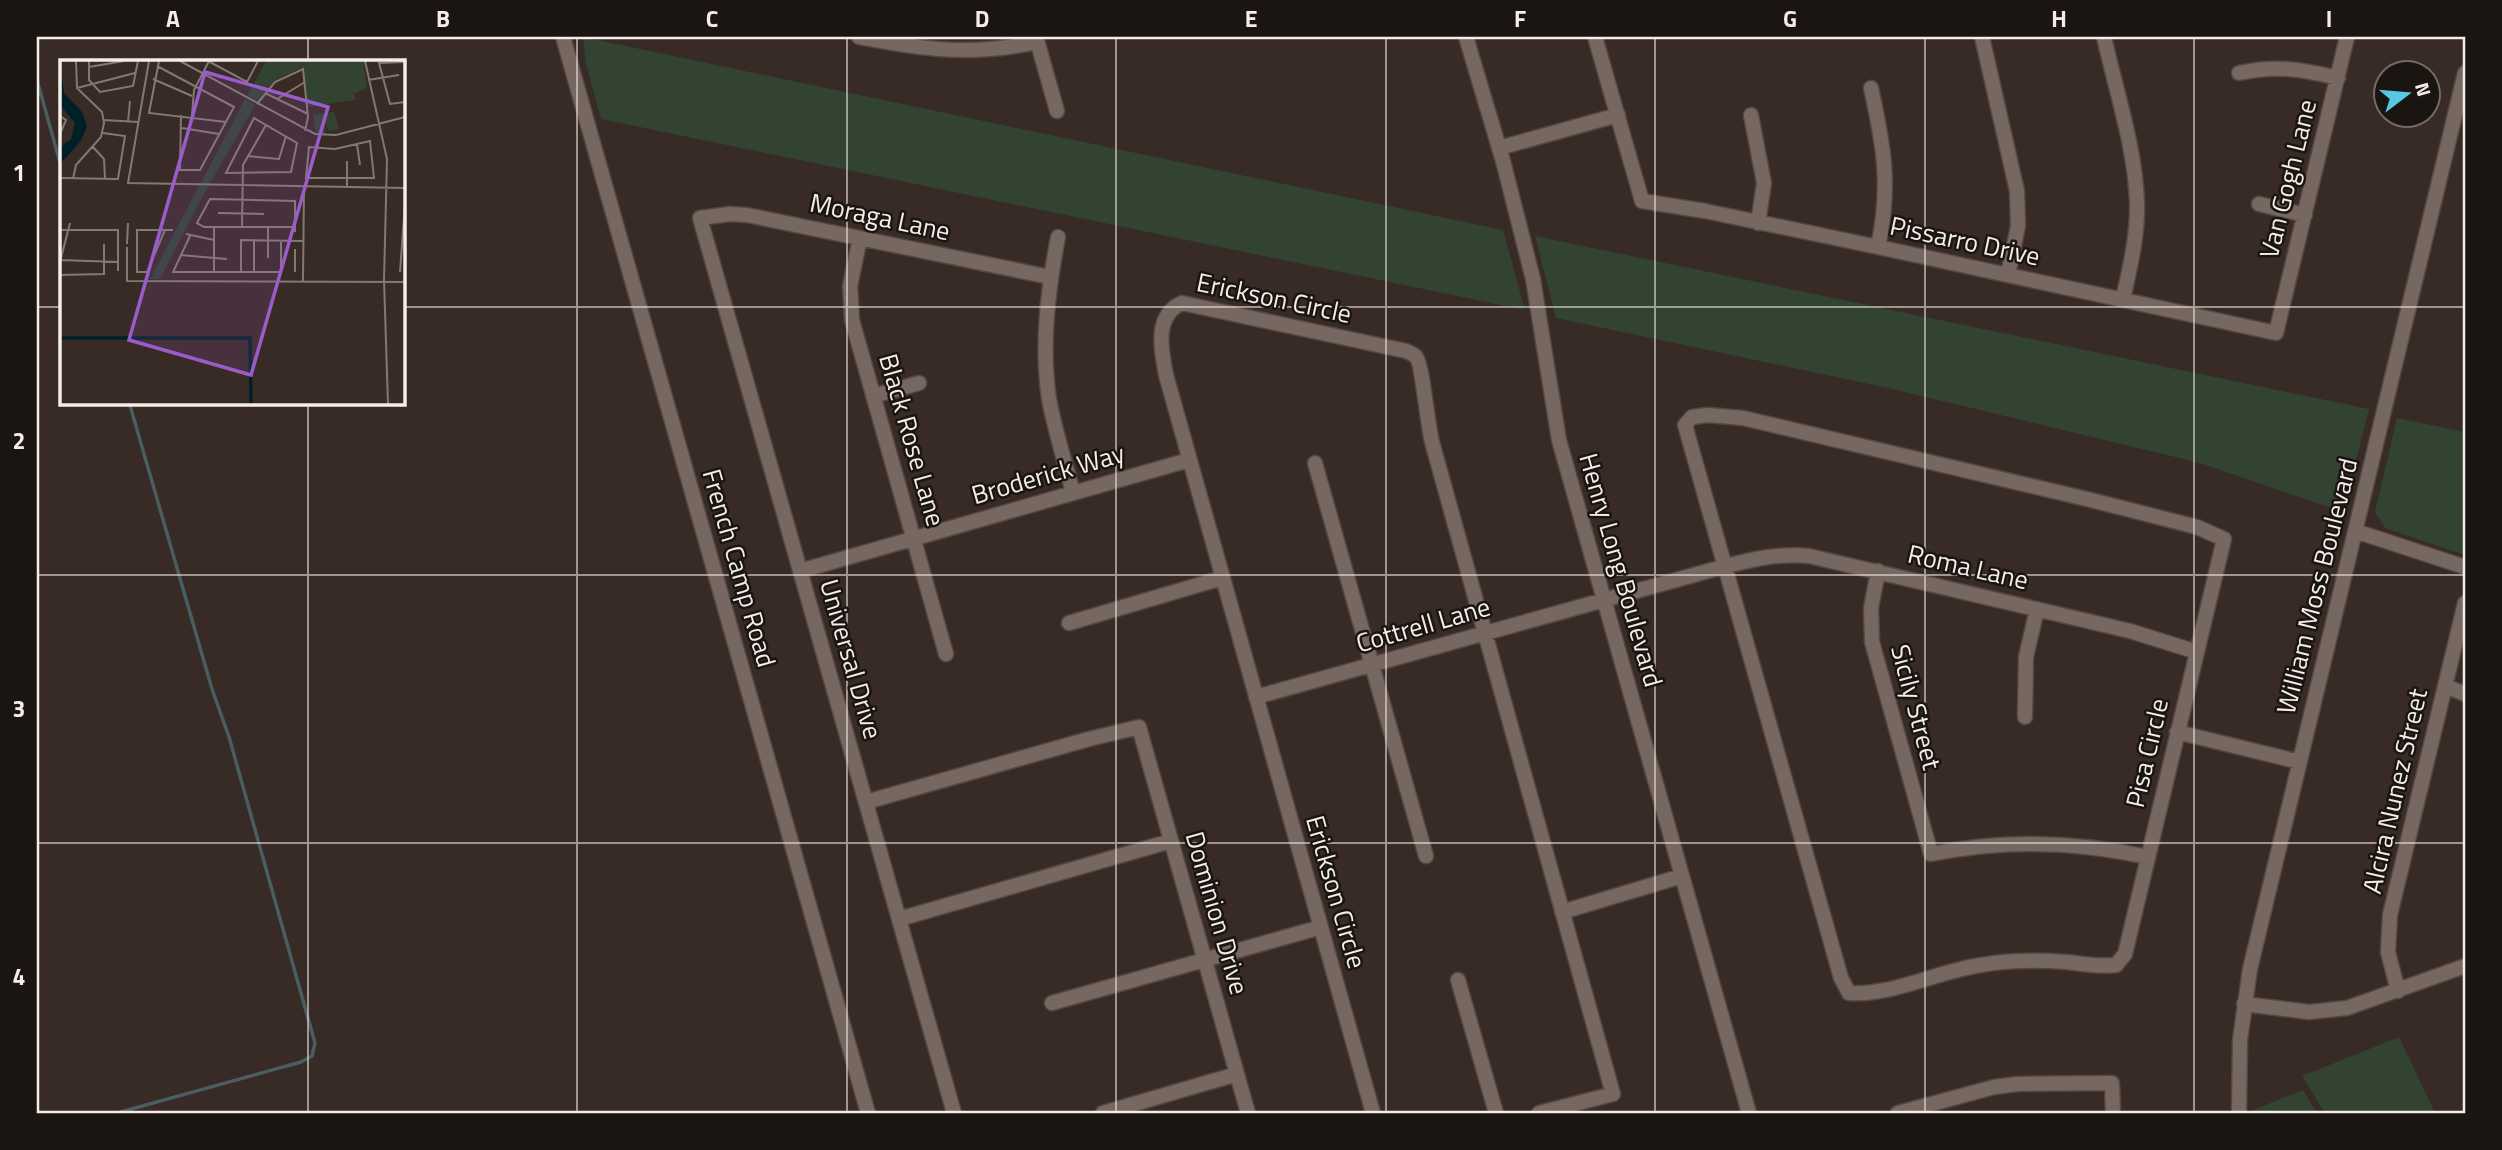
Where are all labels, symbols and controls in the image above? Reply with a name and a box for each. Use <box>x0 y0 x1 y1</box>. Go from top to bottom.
text: A <box>166 1 180 36</box>
text: B <box>436 1 450 36</box>
text: C <box>706 1 718 36</box>
text: D <box>975 1 989 36</box>
text: E <box>1245 1 1257 36</box>
text: F <box>1514 1 1526 36</box>
text: G <box>1783 1 1797 36</box>
text: H <box>2051 1 2067 36</box>
text: I <box>2326 1 2332 36</box>
inset map <box>60 60 404 404</box>
north arrow <box>2372 60 2442 130</box>
text: N <box>2408 79 2440 100</box>
street label: Van Gogh Lane <box>2249 95 2326 262</box>
text: 1 <box>13 155 25 190</box>
street label: Moraga Lane <box>807 183 954 250</box>
street label: Pissarro Drive <box>1887 206 2044 275</box>
street label: Erickson Circle <box>1193 262 1355 333</box>
street label: Black Rose Lane <box>869 349 956 531</box>
text: 2 <box>13 423 25 458</box>
street label: Broderick Way <box>967 433 1129 514</box>
street label: Henry Long Boulevard <box>1570 449 1673 691</box>
street label: William Moss Boulevard <box>2266 454 2367 718</box>
street label: French Camp Road <box>693 464 786 672</box>
street label: Roma Lane <box>1904 534 2032 599</box>
street label: Universal Drive <box>810 574 893 743</box>
street label: Cottrell Lane <box>1351 587 1495 662</box>
street label: Sicily Street <box>1881 640 1952 774</box>
street label: Alcira Nunez Street <box>2352 685 2437 897</box>
text: 3 <box>13 691 25 726</box>
street label: Pisa Circle <box>2115 694 2178 811</box>
street label: Erickson Circle <box>1296 811 1377 973</box>
street label: Dominion Drive <box>1176 827 1259 999</box>
text: 4 <box>13 959 25 994</box>

